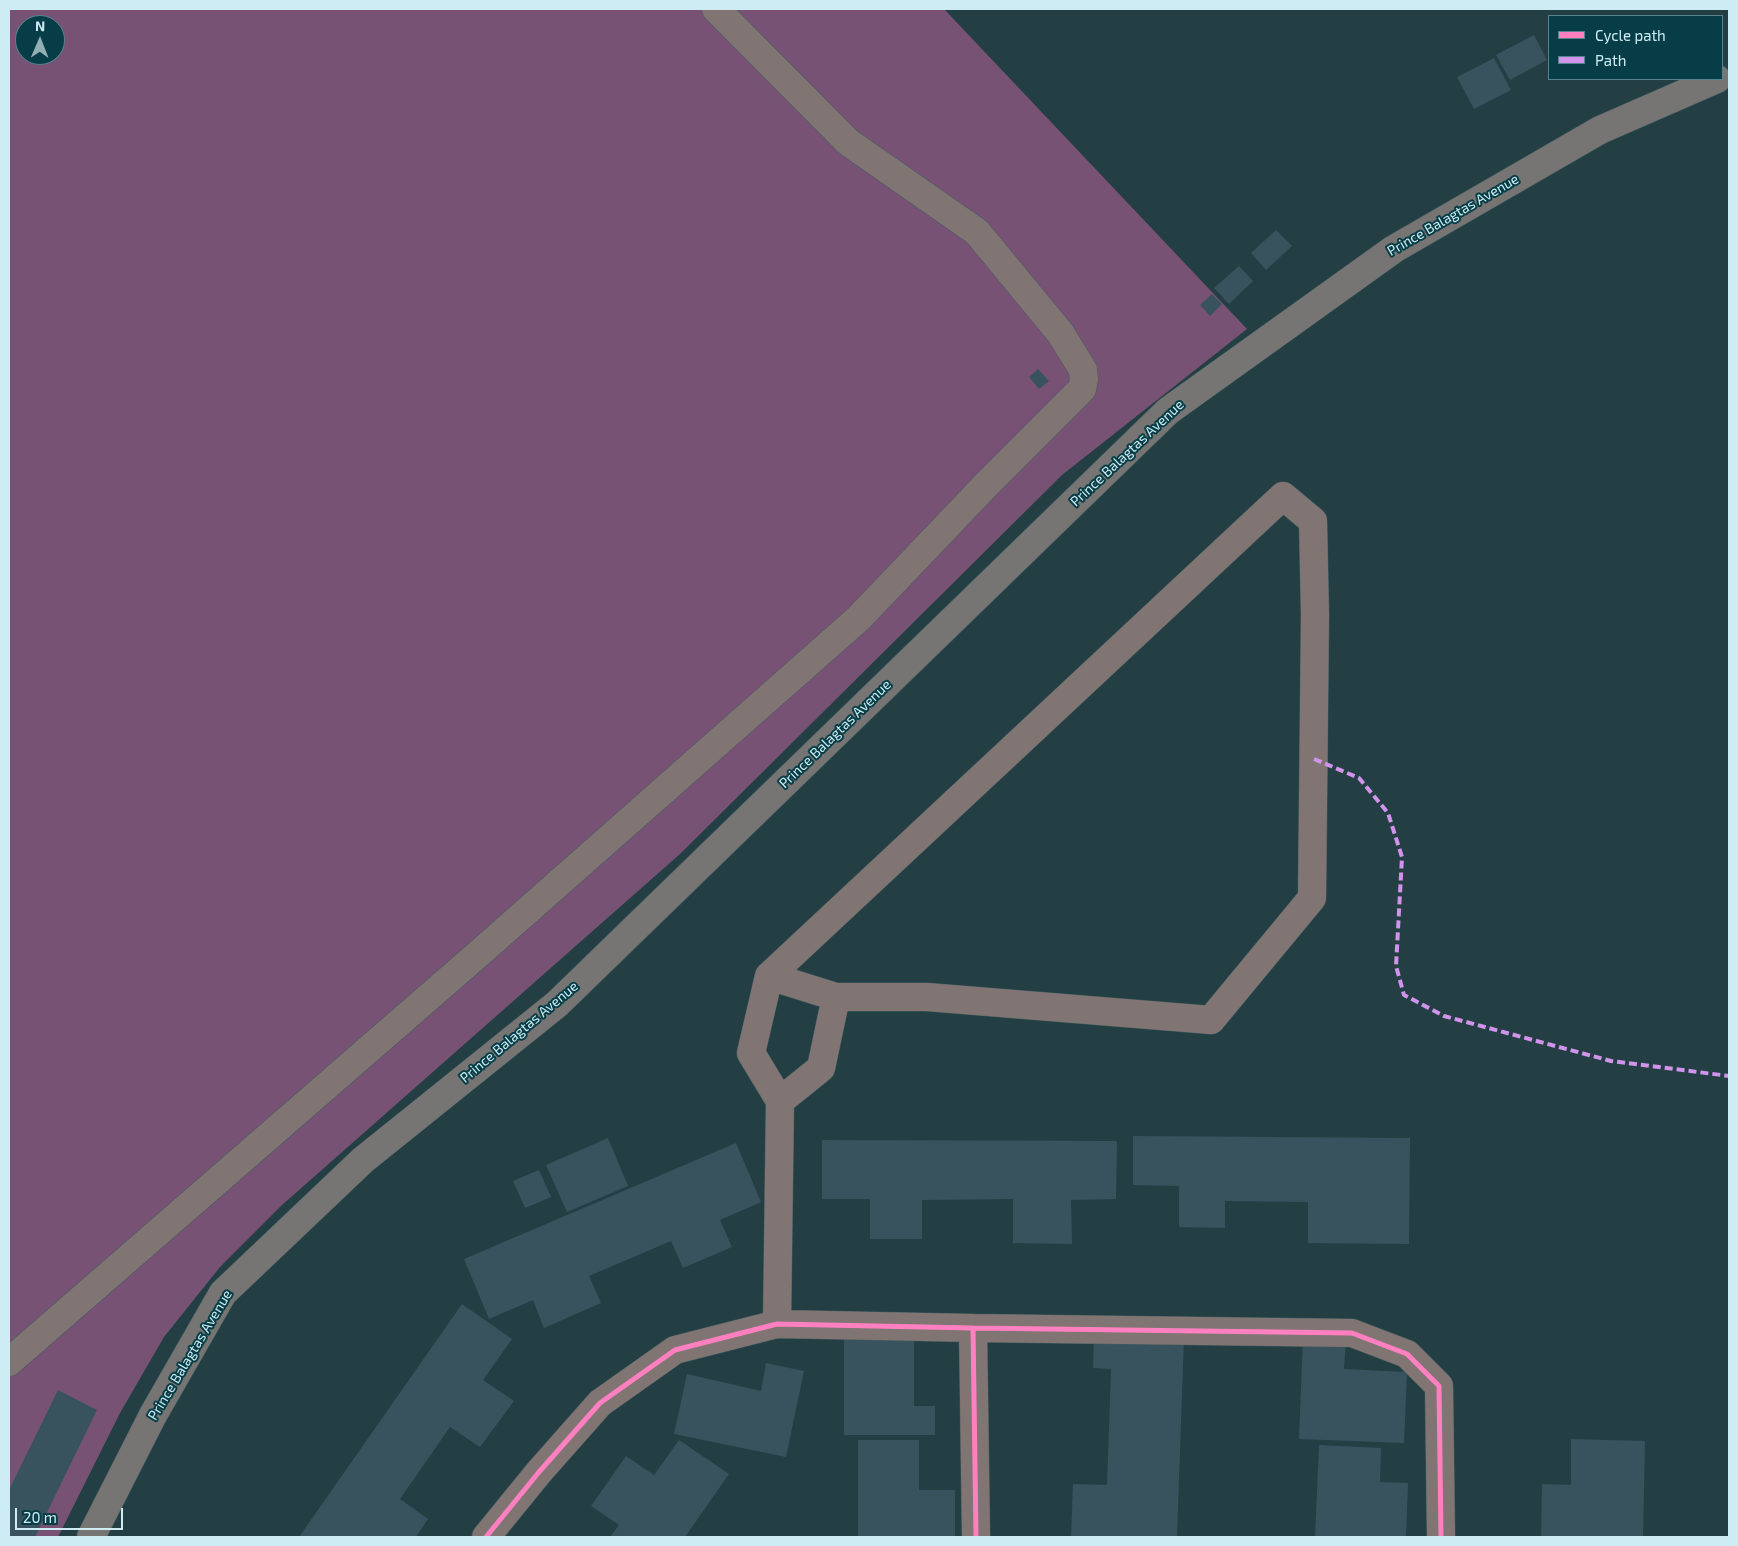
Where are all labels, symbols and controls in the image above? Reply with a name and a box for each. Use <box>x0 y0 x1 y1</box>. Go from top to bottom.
north arrow <box>15 15 65 65</box>
legend <box>1548 15 1723 80</box>
text: N <box>35 17 45 34</box>
text: Cycle path <box>1595 26 1666 44</box>
text: Path <box>1595 51 1626 69</box>
street label: Prince Balagtas Avenue <box>1384 170 1522 260</box>
street label: Prince Balagtas Avenue <box>1067 396 1187 510</box>
street label: Prince Balagtas Avenue <box>776 676 894 792</box>
street label: Prince Balagtas Avenue <box>457 978 581 1086</box>
street label: Prince Balagtas Avenue <box>144 1287 236 1423</box>
scale bar <box>18 1498 125 1530</box>
text: 20 m <box>23 1508 57 1526</box>

